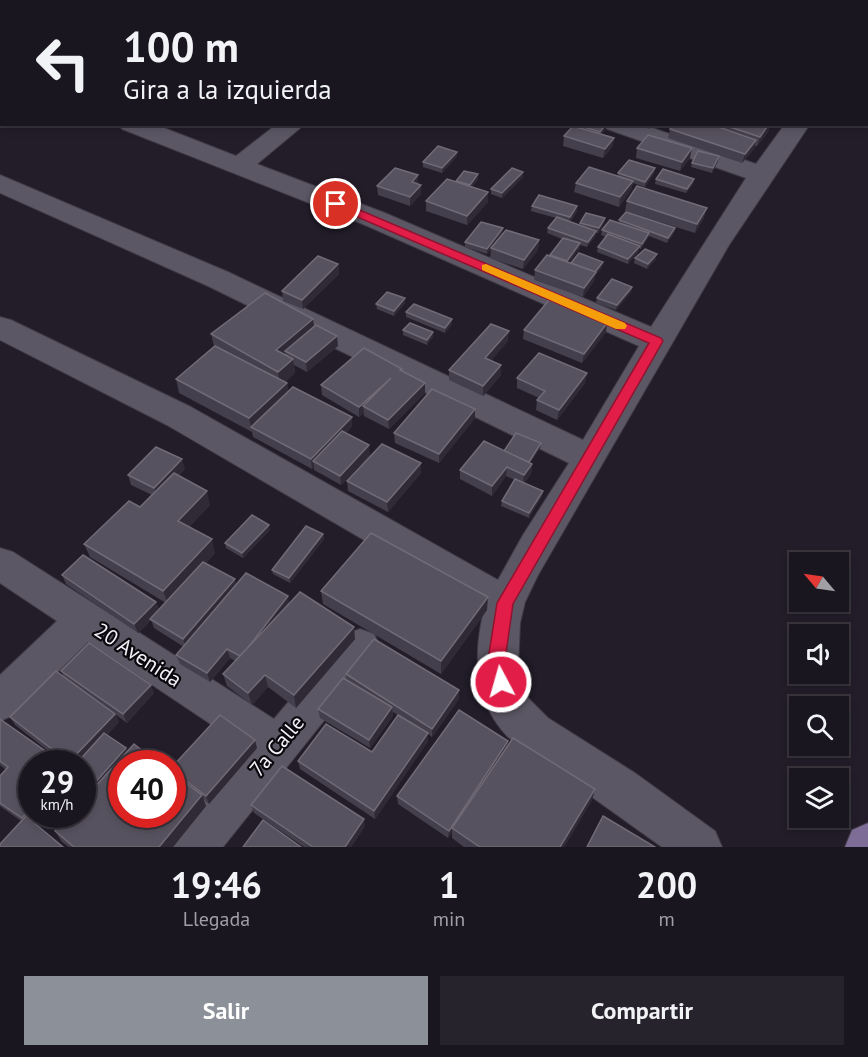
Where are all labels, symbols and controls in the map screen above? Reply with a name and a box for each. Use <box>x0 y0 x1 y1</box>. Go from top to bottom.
text: 100 m <box>123 19 239 74</box>
icon: left <box>24 24 102 102</box>
text: Gira a la izquierda <box>123 72 332 106</box>
pin <box>310 178 361 229</box>
icon: arrive <box>319 187 352 220</box>
north arrow <box>789 552 849 612</box>
map controls <box>789 552 849 828</box>
street label: 20 Avenida <box>90 616 187 693</box>
button: sound <box>789 624 849 684</box>
position arrow <box>469 650 533 714</box>
button: search <box>789 696 849 756</box>
street label: 7a Calle <box>243 710 310 782</box>
speed limit sign: 40 <box>108 750 186 828</box>
text: 29 <box>40 762 74 801</box>
button: layers <box>789 768 849 828</box>
text: km/h <box>41 795 73 814</box>
text: 19:46 <box>171 861 262 908</box>
text: 1 <box>439 861 459 908</box>
text: 200 <box>636 861 697 908</box>
text: Llegada <box>183 906 250 932</box>
text: min <box>433 906 465 932</box>
text: m <box>659 906 675 932</box>
button: Salir <box>24 976 428 1045</box>
button: Compartir <box>440 976 844 1045</box>

